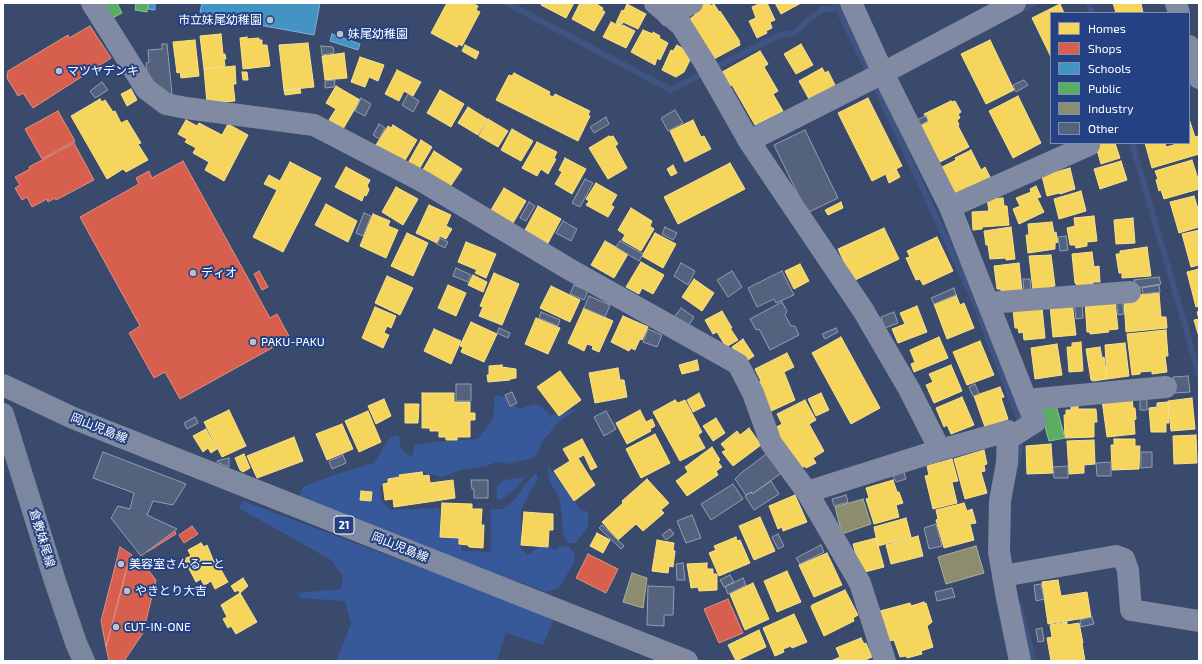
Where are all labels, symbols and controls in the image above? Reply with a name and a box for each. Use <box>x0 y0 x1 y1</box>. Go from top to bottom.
legend <box>1050 12 1190 144</box>
place label: 市立妹尾幼稚園 <box>178 13 262 27</box>
marker: 市立妹尾幼稚園 <box>265 15 275 25</box>
text: Homes <box>1088 21 1126 35</box>
place label: 妹尾幼稚園 <box>348 27 408 41</box>
marker: 妹尾幼稚園 <box>335 29 345 39</box>
text: Shops <box>1088 41 1122 55</box>
text: Schools <box>1088 61 1131 75</box>
place label: マツヤデンキ <box>67 64 139 78</box>
marker: マツヤデンキ <box>54 66 64 76</box>
text: Public <box>1088 81 1121 95</box>
text: Industry <box>1088 101 1134 115</box>
text: Other <box>1088 121 1119 135</box>
place label: ディオ <box>201 266 237 280</box>
marker: ディオ <box>188 268 198 278</box>
place label: PAKU-PAKU <box>261 335 325 349</box>
marker: PAKU-PAKU <box>248 337 258 347</box>
street label: 岡山児島線 <box>68 410 130 446</box>
street label: 倉敷妹尾線 <box>26 507 58 569</box>
road number: 21 <box>334 516 354 534</box>
street label: 岡山児島線 <box>369 529 431 565</box>
place label: 美容室さんるーと <box>129 557 225 571</box>
marker: 美容室さんるーと <box>116 559 126 569</box>
place label: やきとり大吉 <box>135 584 207 598</box>
marker: やきとり大吉 <box>122 586 132 596</box>
place label: CUT-IN-ONE <box>124 620 191 634</box>
marker: CUT-IN-ONE <box>111 622 121 632</box>

